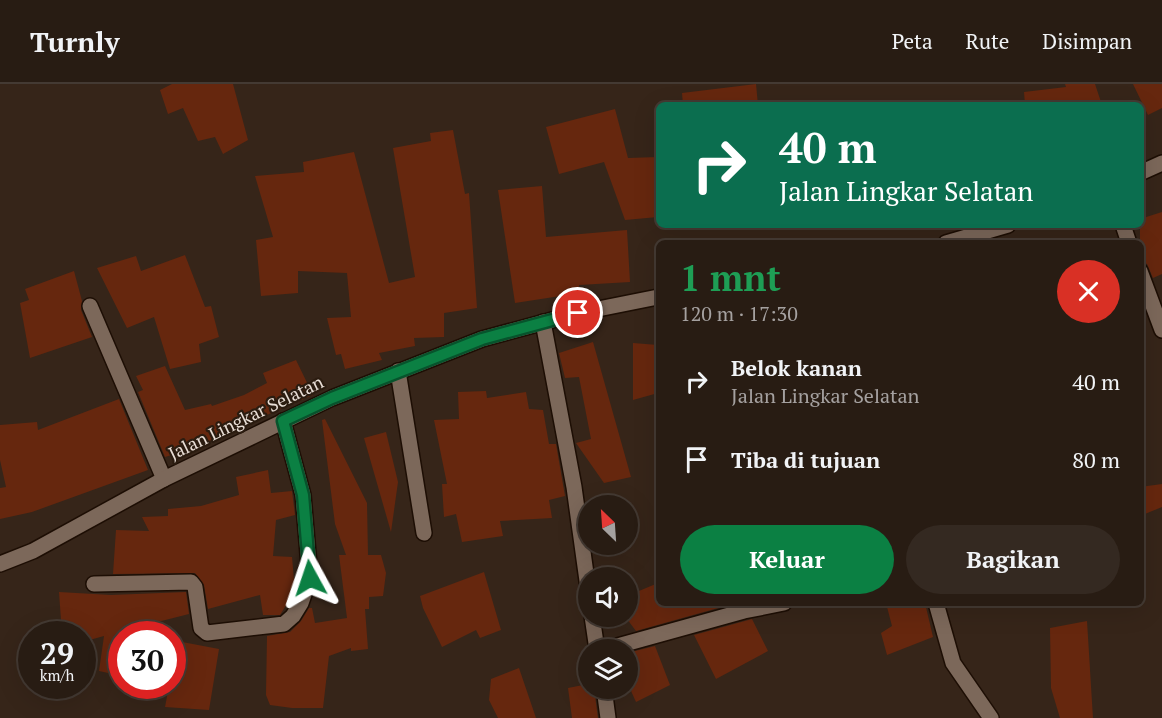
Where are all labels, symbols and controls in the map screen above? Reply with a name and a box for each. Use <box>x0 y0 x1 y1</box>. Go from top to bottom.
text: Turnly <box>30 23 119 60</box>
text: Peta <box>892 27 933 55</box>
text: Rute <box>966 27 1009 55</box>
text: Disimpan <box>1042 27 1132 55</box>
text: 40 m <box>779 119 877 175</box>
icon: right <box>680 126 758 204</box>
text: Jalan Lingkar Selatan <box>779 173 1033 209</box>
text: 1 mnt <box>680 254 781 301</box>
button: close <box>1057 260 1120 323</box>
pin <box>552 287 603 338</box>
icon: arrive <box>561 296 594 329</box>
text: 120 m · 17:30 <box>680 300 798 327</box>
text: Belok kanan <box>731 353 862 382</box>
icon: right <box>680 365 713 398</box>
text: 40 m <box>1072 367 1120 396</box>
street label: Jalan Lingkar Selatan <box>164 369 327 465</box>
text: Jalan Lingkar Selatan <box>731 382 919 409</box>
icon: arrive <box>680 443 713 476</box>
text: Tiba di tujuan <box>731 445 880 474</box>
text: 80 m <box>1072 445 1120 474</box>
north arrow <box>578 495 638 555</box>
map controls <box>578 495 638 699</box>
button: Keluar <box>680 525 894 594</box>
button: Bagikan <box>906 525 1120 594</box>
position arrow <box>278 546 342 610</box>
button: sound <box>578 567 638 627</box>
speed limit sign: 30 <box>108 621 186 699</box>
text: 29 <box>40 633 74 673</box>
button: layers <box>578 639 638 699</box>
text: km/h <box>40 665 74 685</box>

